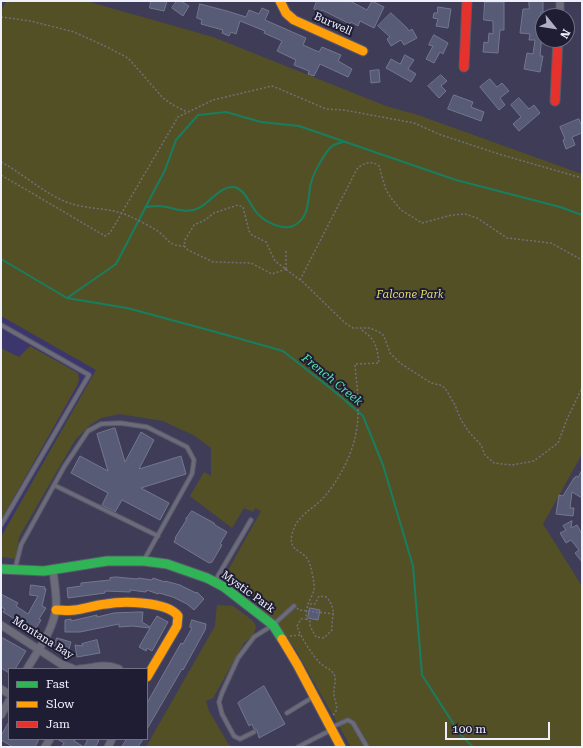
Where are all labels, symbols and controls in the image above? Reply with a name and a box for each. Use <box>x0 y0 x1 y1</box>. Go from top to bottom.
north arrow <box>535 8 575 48</box>
street label: Burwell <box>312 10 354 38</box>
text: N <box>557 27 573 41</box>
park label: Falcone Park <box>376 288 444 302</box>
water label: French Creek <box>299 351 365 409</box>
street label: Mystic Park <box>219 568 277 616</box>
street label: Montana Bay <box>10 614 76 662</box>
legend <box>8 668 148 740</box>
text: Fast <box>46 677 69 691</box>
text: Slow <box>46 697 74 711</box>
scale bar <box>447 714 552 740</box>
text: Jam <box>46 717 70 731</box>
text: 100 m <box>452 722 486 736</box>

